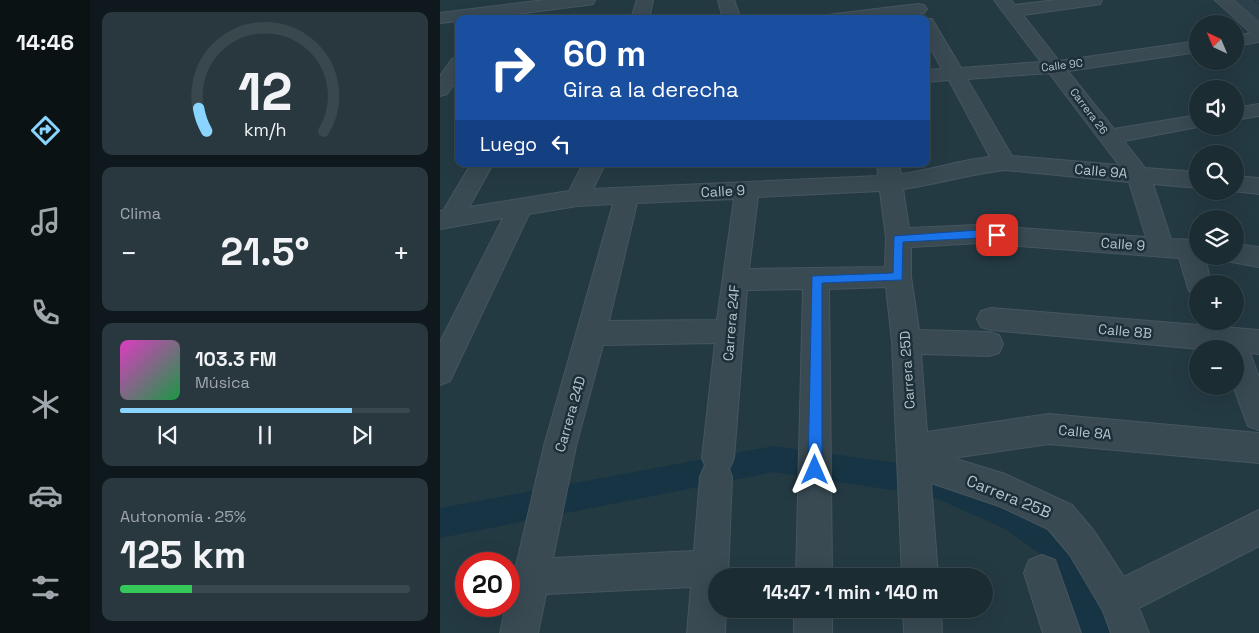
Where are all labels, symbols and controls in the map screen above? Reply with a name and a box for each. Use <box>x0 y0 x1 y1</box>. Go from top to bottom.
north arrow <box>1189 15 1244 70</box>
map controls <box>1189 15 1244 395</box>
text: 14:46 <box>16 28 74 56</box>
text: 60 m <box>563 32 646 76</box>
icon: right <box>480 35 545 100</box>
street label: Calle 9C <box>1040 55 1084 75</box>
text: 12 <box>238 59 292 125</box>
text: Gira a la derecha <box>563 75 739 103</box>
button: sound <box>1189 80 1244 135</box>
street label: Carrera 26 <box>1067 85 1111 137</box>
icon: directions <box>28 113 63 148</box>
text: km/h <box>244 118 286 141</box>
icon: left <box>547 130 575 158</box>
text: Luego <box>480 132 537 157</box>
button: search <box>1189 145 1244 200</box>
street label: Calle 9A <box>1074 160 1128 182</box>
street label: Calle 9 <box>700 181 746 201</box>
text: Clima <box>120 203 161 224</box>
icon: music <box>28 204 63 239</box>
button: layers <box>1189 210 1244 265</box>
pin <box>976 214 1018 256</box>
icon: arrive <box>983 221 1011 249</box>
text: 21.5° <box>221 228 309 276</box>
street label: Calle 9 <box>1100 233 1146 255</box>
text: − <box>120 235 137 271</box>
text: + <box>393 235 410 271</box>
button: + <box>1189 275 1244 330</box>
street label: Carrera 24F <box>719 284 743 362</box>
icon: phone <box>28 295 63 330</box>
street label: Calle 8B <box>1097 320 1153 342</box>
street label: Carrera 25D <box>895 330 919 410</box>
button: − <box>1189 340 1244 395</box>
text: 103.3 FM <box>195 347 276 372</box>
text: Música <box>195 372 250 393</box>
street label: Carrera 24D <box>551 374 589 454</box>
icon: climate <box>28 387 63 422</box>
icon: previous <box>154 421 182 449</box>
icon: pause <box>251 421 279 449</box>
icon: next <box>348 421 376 449</box>
street label: Calle 8A <box>1058 421 1113 443</box>
position arrow <box>788 443 840 495</box>
street label: Carrera 25B <box>963 470 1054 523</box>
icon: car <box>28 478 63 513</box>
text: Autonomía · 25% <box>120 506 246 527</box>
text: 125 km <box>120 531 246 579</box>
speed limit sign: 20 <box>455 552 520 617</box>
icon: filters <box>28 570 63 605</box>
text: 14:47 · 1 min · 140 m <box>762 580 939 605</box>

